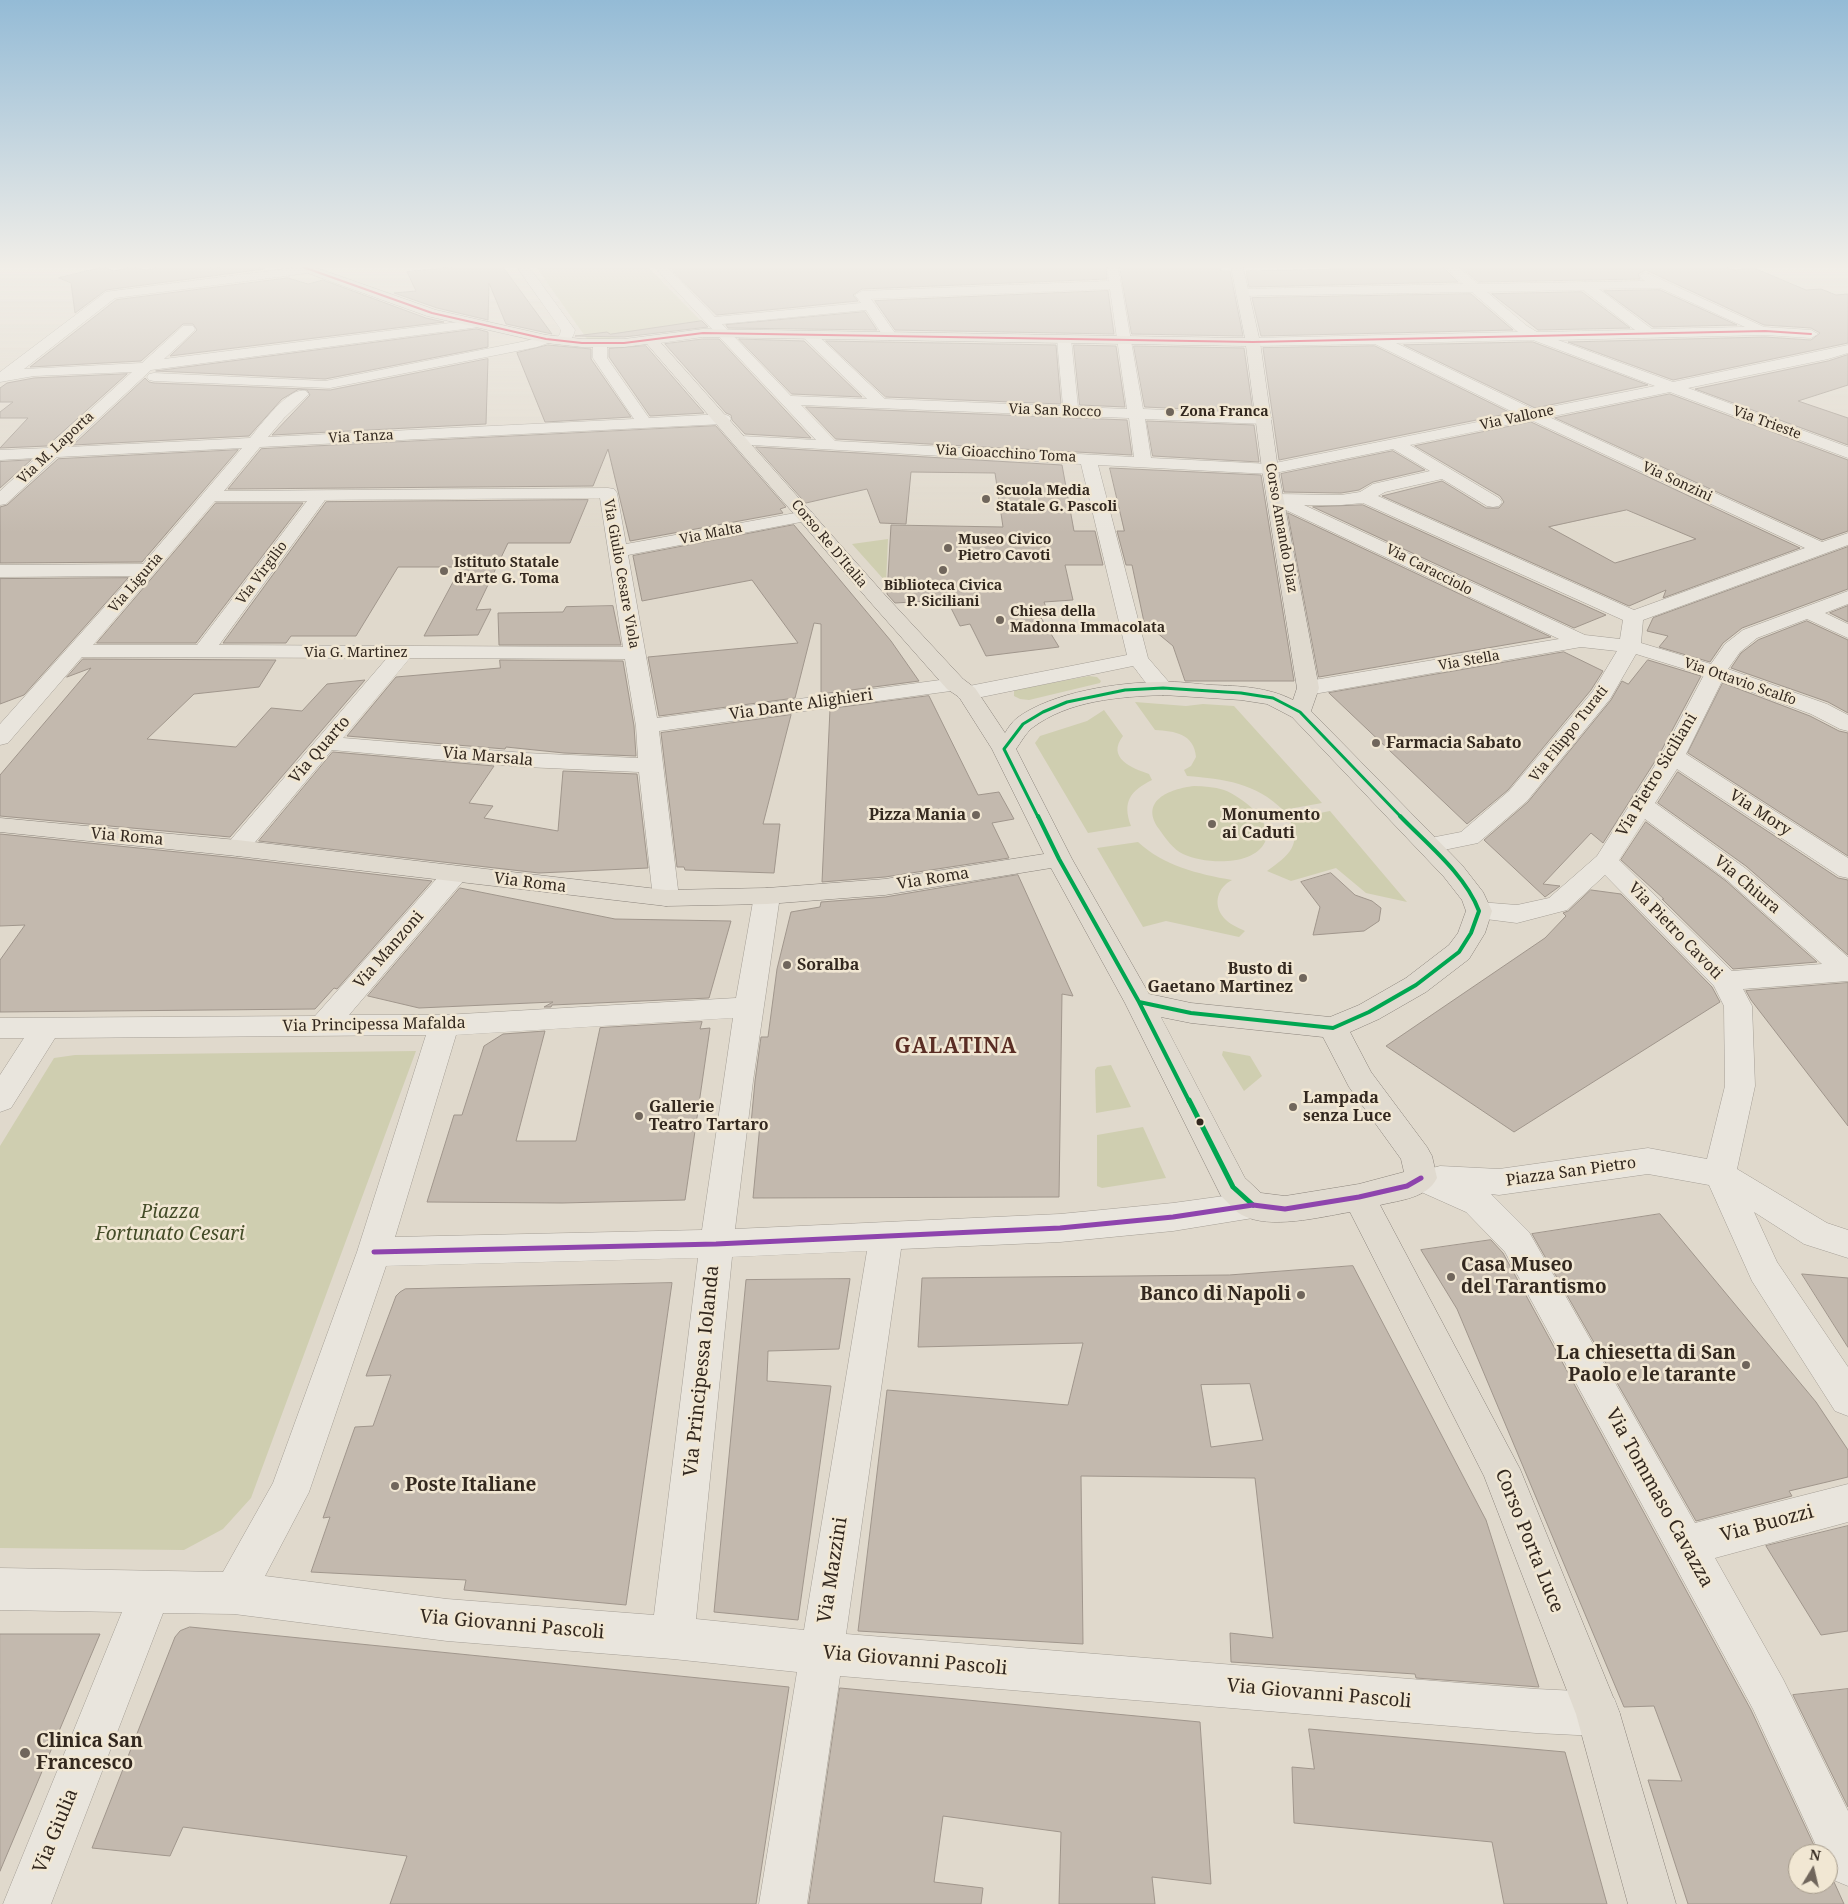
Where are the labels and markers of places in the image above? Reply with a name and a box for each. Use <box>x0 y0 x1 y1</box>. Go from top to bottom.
place label: Zona Franca <box>1180 404 1269 420</box>
marker: Zona Franca <box>1164 406 1176 418</box>
place label: Scuola Media Statale G. Pascoli <box>996 483 1117 516</box>
marker: Scuola Media Statale G. Pascoli <box>980 493 992 505</box>
place label: Museo Civico Pietro Cavoti <box>958 532 1051 564</box>
marker: Museo Civico Pietro Cavoti <box>942 542 954 554</box>
place label: Istituto Statale d'Arte G. Toma <box>454 555 559 588</box>
marker: Biblioteca Civica P. Siciliani <box>937 564 949 576</box>
marker: Istituto Statale d'Arte G. Toma <box>438 565 450 577</box>
place label: Biblioteca Civica P. Siciliani <box>884 578 1002 610</box>
place label: Chiesa della Madonna Immacolata <box>1010 604 1165 636</box>
marker: Chiesa della Madonna Immacolata <box>994 614 1006 626</box>
place label: Farmacia Sabato <box>1386 733 1522 753</box>
marker: Farmacia Sabato <box>1370 737 1382 749</box>
place label: Pizza Mania <box>869 805 966 825</box>
place label: Monumento ai Caduti <box>1222 805 1320 843</box>
marker: Pizza Mania <box>970 809 982 821</box>
marker: Monumento ai Caduti <box>1206 818 1218 830</box>
place label: Soralba <box>797 955 859 975</box>
marker: Soralba <box>781 959 793 971</box>
place label: Busto di Gaetano Martinez <box>1148 959 1293 997</box>
marker: Busto di Gaetano Martinez <box>1297 972 1309 984</box>
place label: Lampada senza Luce <box>1303 1088 1391 1126</box>
place label: Gallerie Teatro Tartaro <box>649 1097 769 1135</box>
marker: Lampada senza Luce <box>1287 1101 1299 1113</box>
marker: Gallerie Teatro Tartaro <box>633 1110 645 1122</box>
unlabelled marker <box>1195 1117 1205 1127</box>
place label: Casa Museo del Tarantismo <box>1461 1255 1607 1299</box>
marker: Casa Museo del Tarantismo <box>1445 1271 1457 1283</box>
place label: Banco di Napoli <box>1140 1284 1291 1306</box>
marker: Banco di Napoli <box>1295 1289 1307 1301</box>
place label: La chiesetta di San Paolo e le tarante <box>1556 1343 1736 1387</box>
marker: La chiesetta di San Paolo e le tarante <box>1740 1359 1752 1371</box>
place label: Poste Italiane <box>405 1475 536 1497</box>
marker: Poste Italiane <box>389 1480 401 1492</box>
place label: Clinica San Francesco <box>36 1731 143 1775</box>
marker: Clinica San Francesco <box>18 1746 32 1760</box>

